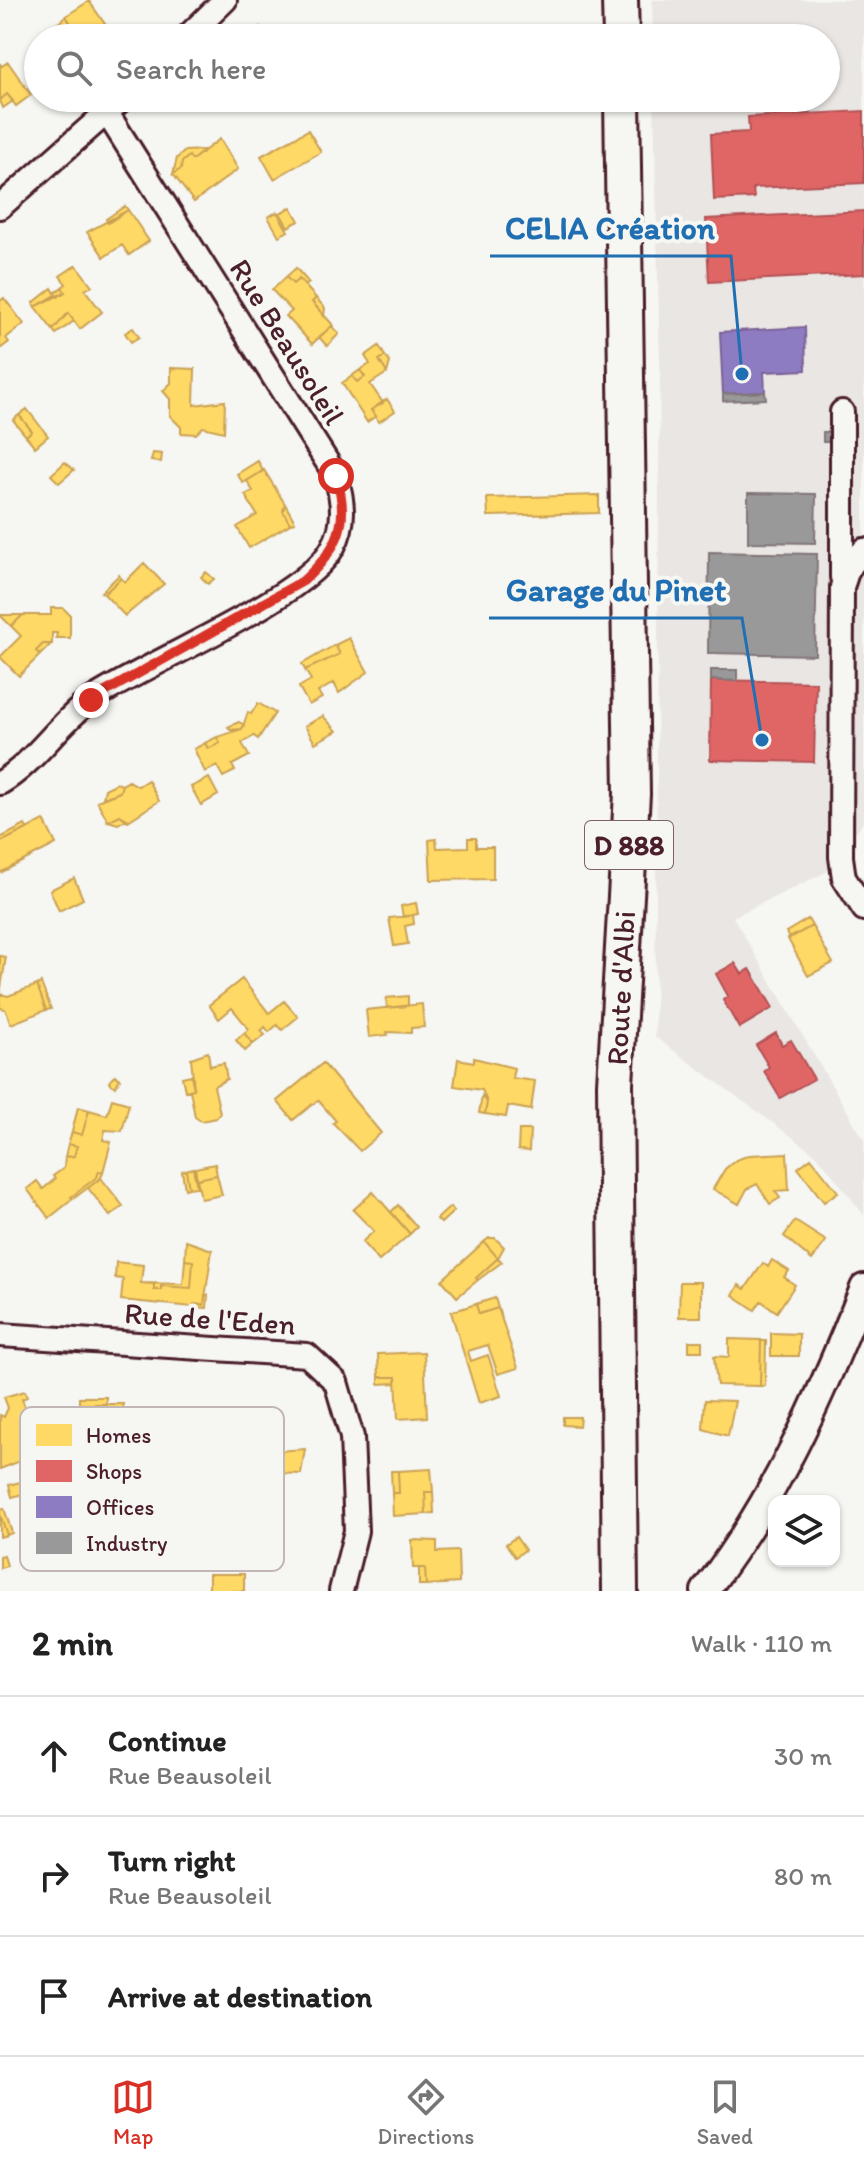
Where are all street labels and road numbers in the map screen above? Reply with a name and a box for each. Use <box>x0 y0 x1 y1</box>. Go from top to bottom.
street label: Rue Beausoleil <box>222 252 353 432</box>
road number: D 888 <box>585 821 673 869</box>
street label: Route d'Albi <box>598 910 643 1066</box>
street label: Rue de l'Eden <box>123 1294 297 1343</box>

